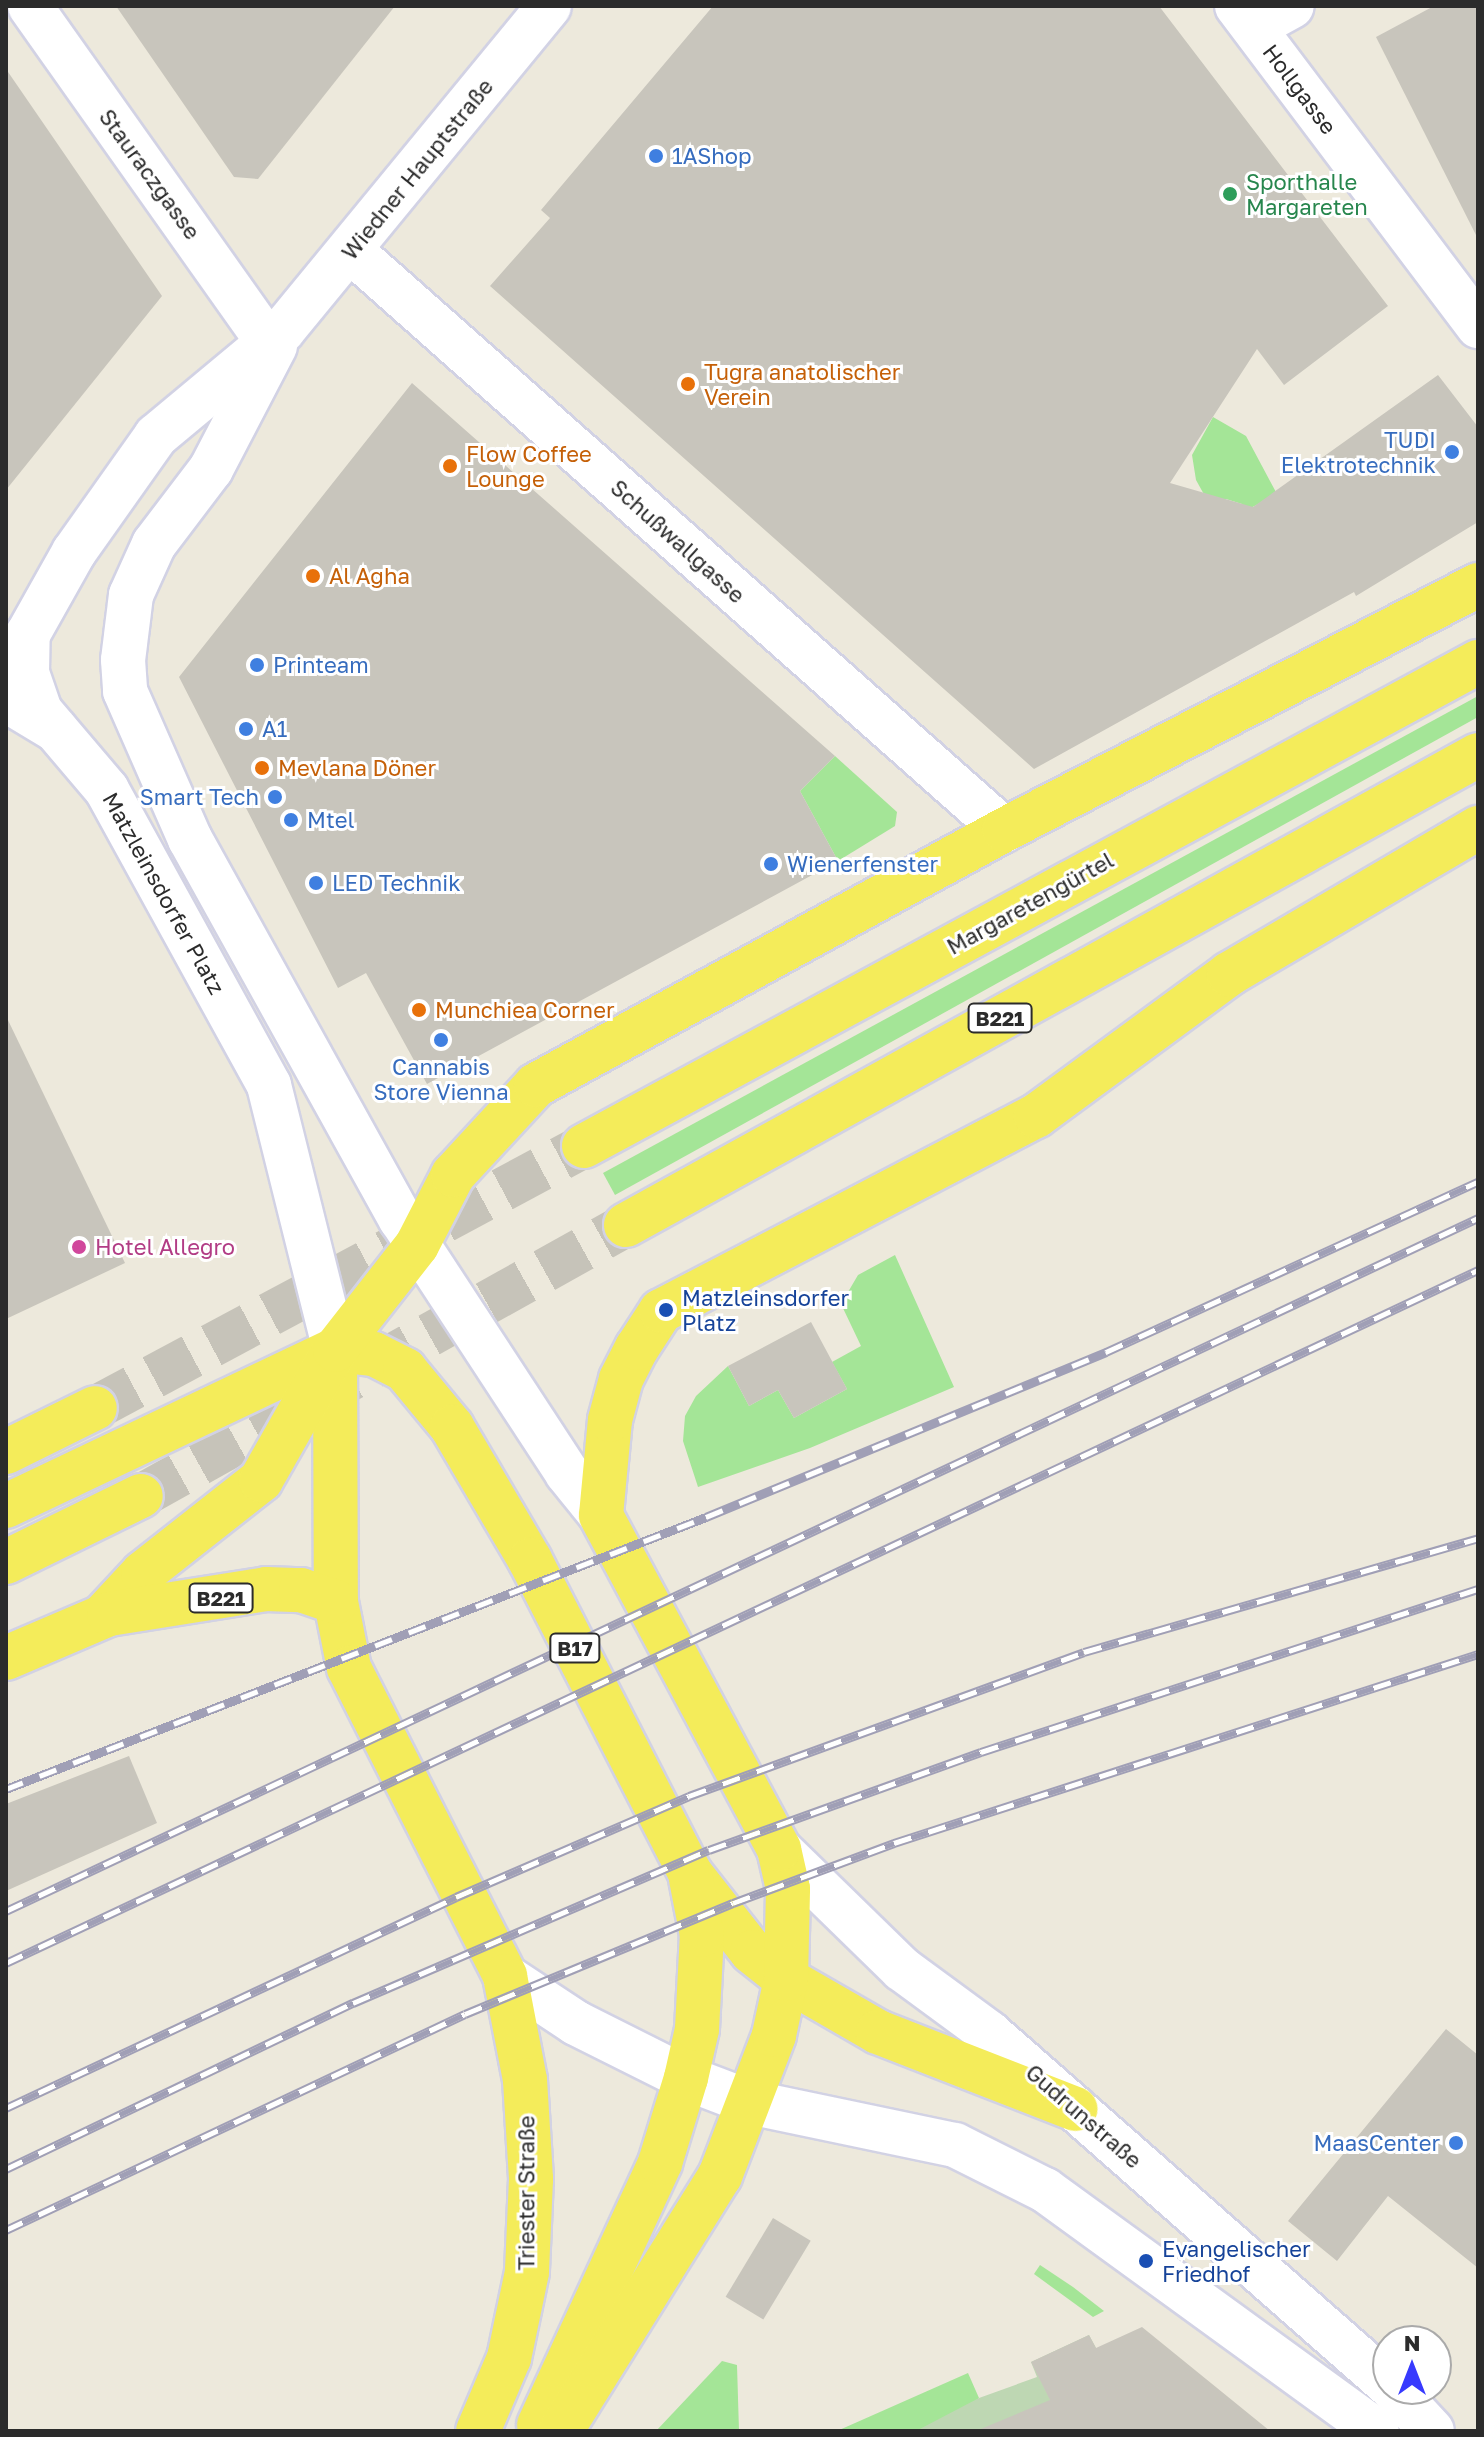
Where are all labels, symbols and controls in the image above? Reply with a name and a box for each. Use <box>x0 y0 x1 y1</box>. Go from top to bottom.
street label: Hollgasse <box>1258 39 1342 139</box>
street label: Wiedner Hauptstraße <box>336 73 498 265</box>
street label: Stauraczgasse <box>94 104 206 244</box>
place label: 1AShop <box>672 143 752 169</box>
marker: 1AShop <box>647 147 665 165</box>
place label: Sporthalle Margareten <box>1246 168 1368 220</box>
marker: Sporthalle Margareten <box>1221 185 1239 203</box>
place label: Tugra anatolischer Verein <box>704 358 900 410</box>
marker: Tugra anatolischer Verein <box>679 375 697 393</box>
place label: TUDI Elektrotechnik <box>1281 426 1436 478</box>
place label: Flow Coffee Lounge <box>466 440 592 492</box>
marker: TUDI Elektrotechnik <box>1443 443 1461 461</box>
marker: Flow Coffee Lounge <box>441 457 459 475</box>
street label: Schußwallgasse <box>606 474 750 608</box>
place label: Al Agha <box>329 563 410 589</box>
marker: Al Agha <box>304 567 322 585</box>
place label: Printeam <box>273 652 369 678</box>
marker: Printeam <box>248 656 266 674</box>
place label: A1 <box>262 716 287 742</box>
marker: A1 <box>237 720 255 738</box>
place label: Mevlana Döner <box>278 755 436 781</box>
marker: Mevlana Döner <box>253 759 271 777</box>
place label: Smart Tech <box>140 784 259 810</box>
street label: Matzleinsdorfer Platz <box>97 787 231 999</box>
marker: Smart Tech <box>266 788 284 806</box>
place label: Mtel <box>307 807 355 833</box>
marker: Mtel <box>282 811 300 829</box>
street label: Margaretengürtel <box>942 846 1118 960</box>
place label: Wienerfenster <box>787 851 938 877</box>
marker: Wienerfenster <box>762 855 780 873</box>
place label: LED Technik <box>332 870 461 896</box>
marker: LED Technik <box>307 874 325 892</box>
place label: Munchiea Corner <box>435 997 614 1023</box>
marker: Munchiea Corner <box>410 1001 428 1019</box>
road number: B221 <box>966 1002 1034 1034</box>
marker: Cannabis Store Vienna <box>432 1031 450 1049</box>
place label: Cannabis Store Vienna <box>373 1053 509 1104</box>
place label: Hotel Allegro <box>95 1234 235 1260</box>
marker: Hotel Allegro <box>70 1238 88 1256</box>
place label: Matzleinsdorfer Platz <box>682 1284 849 1336</box>
marker: Matzleinsdorfer Platz <box>657 1301 675 1319</box>
road number: B221 <box>187 1582 255 1614</box>
road number: B17 <box>549 1632 601 1664</box>
street label: Gudrunstraße <box>1021 2059 1147 2173</box>
street label: Triester Straße <box>513 2116 539 2270</box>
place label: MaasCenter <box>1313 2130 1440 2156</box>
marker: MaasCenter <box>1447 2134 1465 2152</box>
place label: Evangelischer Friedhof <box>1162 2235 1311 2286</box>
marker: Evangelischer Friedhof <box>1137 2252 1155 2270</box>
north arrow <box>1372 2325 1452 2405</box>
text: N <box>1404 2329 1420 2356</box>

